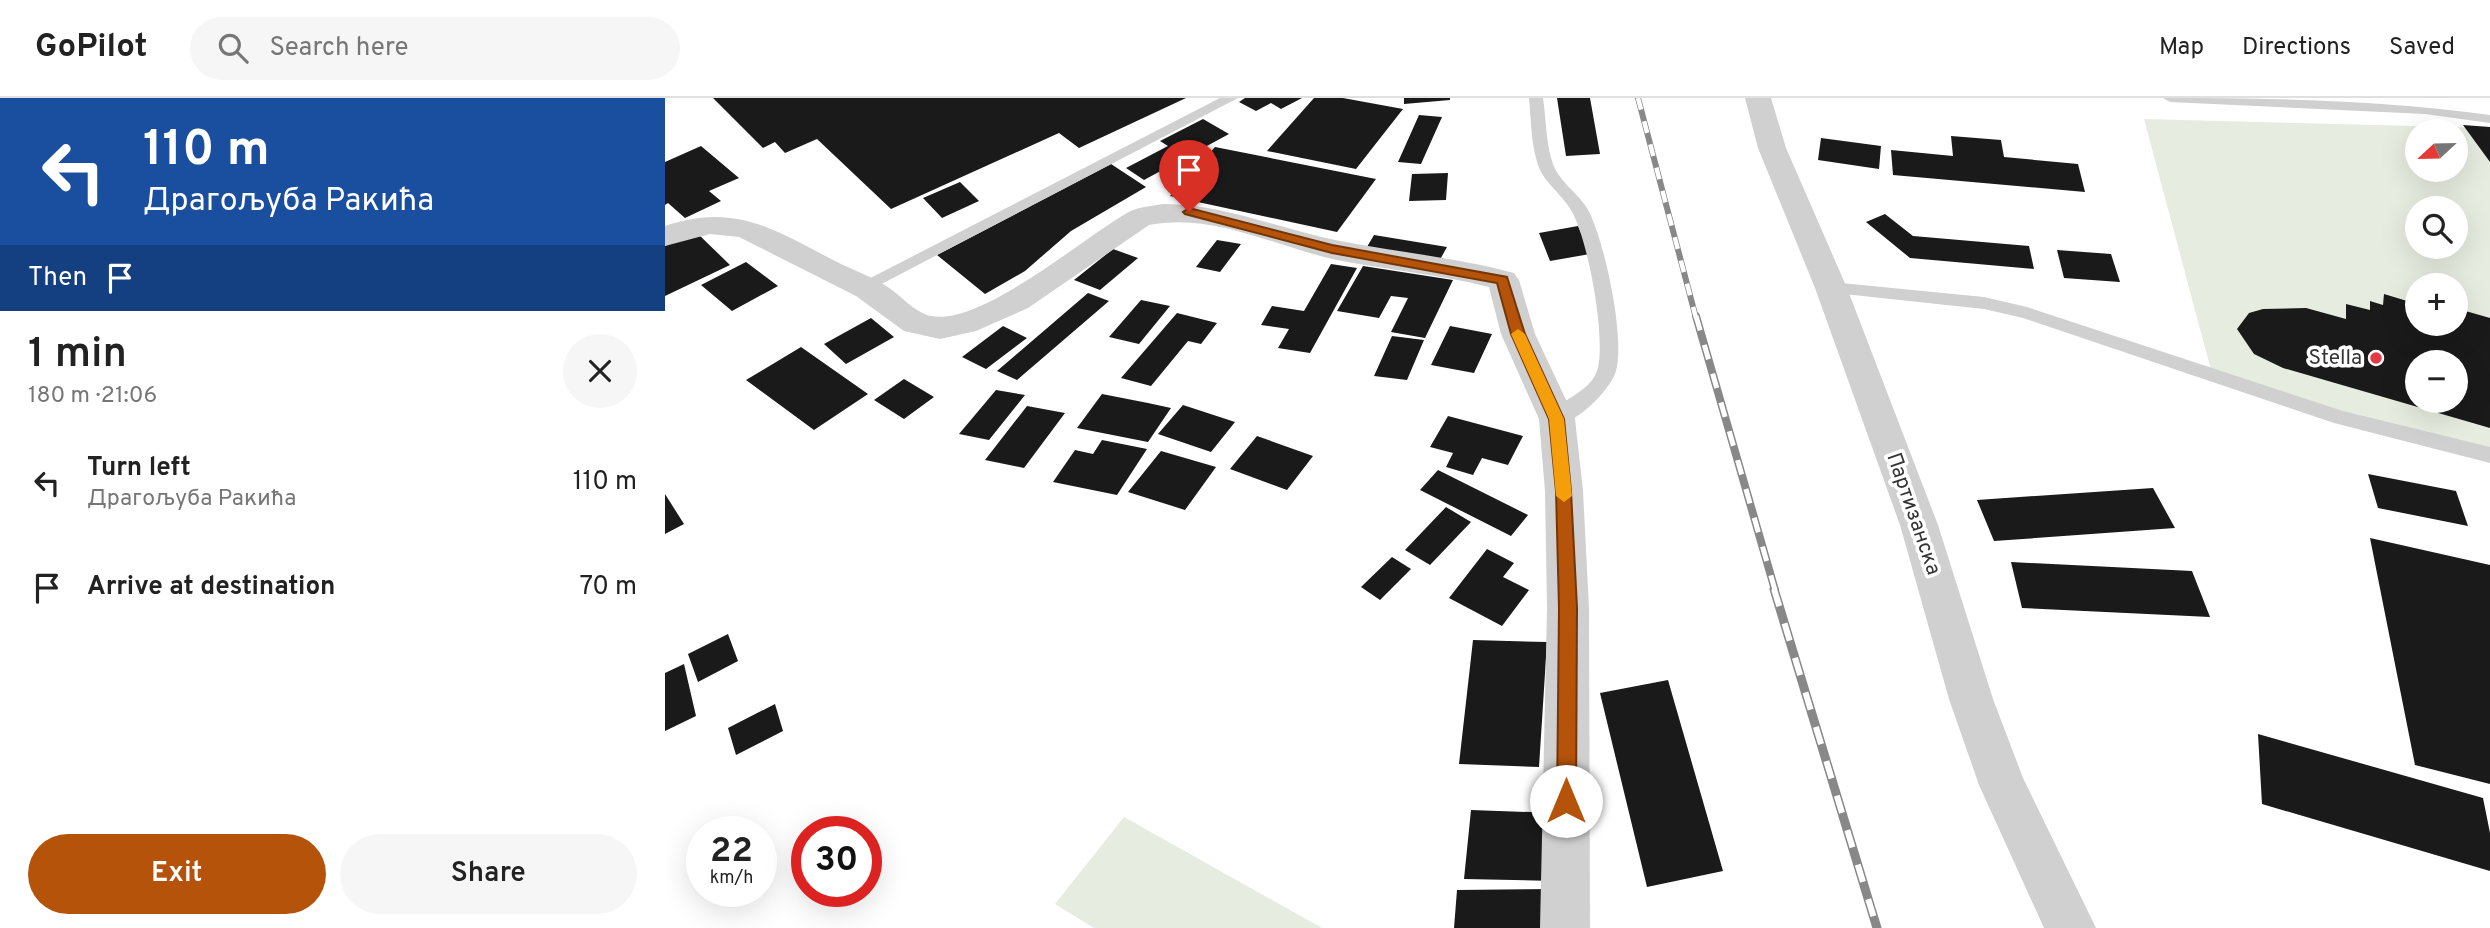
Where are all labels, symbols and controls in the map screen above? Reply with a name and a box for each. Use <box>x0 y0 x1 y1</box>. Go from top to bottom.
search box <box>190 17 680 80</box>
text: GoPilot <box>35 27 148 69</box>
icon: search <box>214 29 252 67</box>
text: Search here <box>270 32 408 65</box>
text: Map <box>2159 33 2204 63</box>
text: Directions <box>2242 33 2351 63</box>
text: Saved <box>2389 33 2455 63</box>
north arrow <box>2405 119 2467 182</box>
map controls <box>2405 119 2468 413</box>
text: 110 m <box>143 121 270 183</box>
icon: left <box>28 126 119 217</box>
pin <box>1159 140 1219 212</box>
icon: arrive <box>1170 151 1208 189</box>
text: Драгољуба Ракића <box>143 182 434 222</box>
button: search <box>2405 196 2468 259</box>
icon: arrive <box>101 259 139 297</box>
text: Then <box>28 262 87 295</box>
button: + <box>2405 273 2468 336</box>
text: 1 min <box>28 329 127 382</box>
button: close <box>563 334 637 408</box>
place label: Stella <box>2309 345 2362 372</box>
marker: Stella <box>2368 350 2384 366</box>
button: − <box>2405 350 2468 413</box>
text: 180 m · 21:06 <box>28 382 157 411</box>
street label: Партизанска <box>1879 449 1947 579</box>
text: Turn left <box>87 452 191 485</box>
icon: left <box>28 464 66 502</box>
text: 110 m <box>573 466 637 499</box>
text: Драгољуба Ракића <box>87 485 296 514</box>
icon: arrive <box>28 569 66 607</box>
text: Arrive at destination <box>87 571 335 604</box>
text: 70 m <box>579 571 637 604</box>
position arrow <box>1529 764 1603 838</box>
speed limit sign: 30 <box>791 816 882 907</box>
text: 22 <box>710 830 753 874</box>
button: Exit <box>28 834 326 914</box>
button: Share <box>340 834 637 914</box>
text: km/h <box>710 867 753 890</box>

